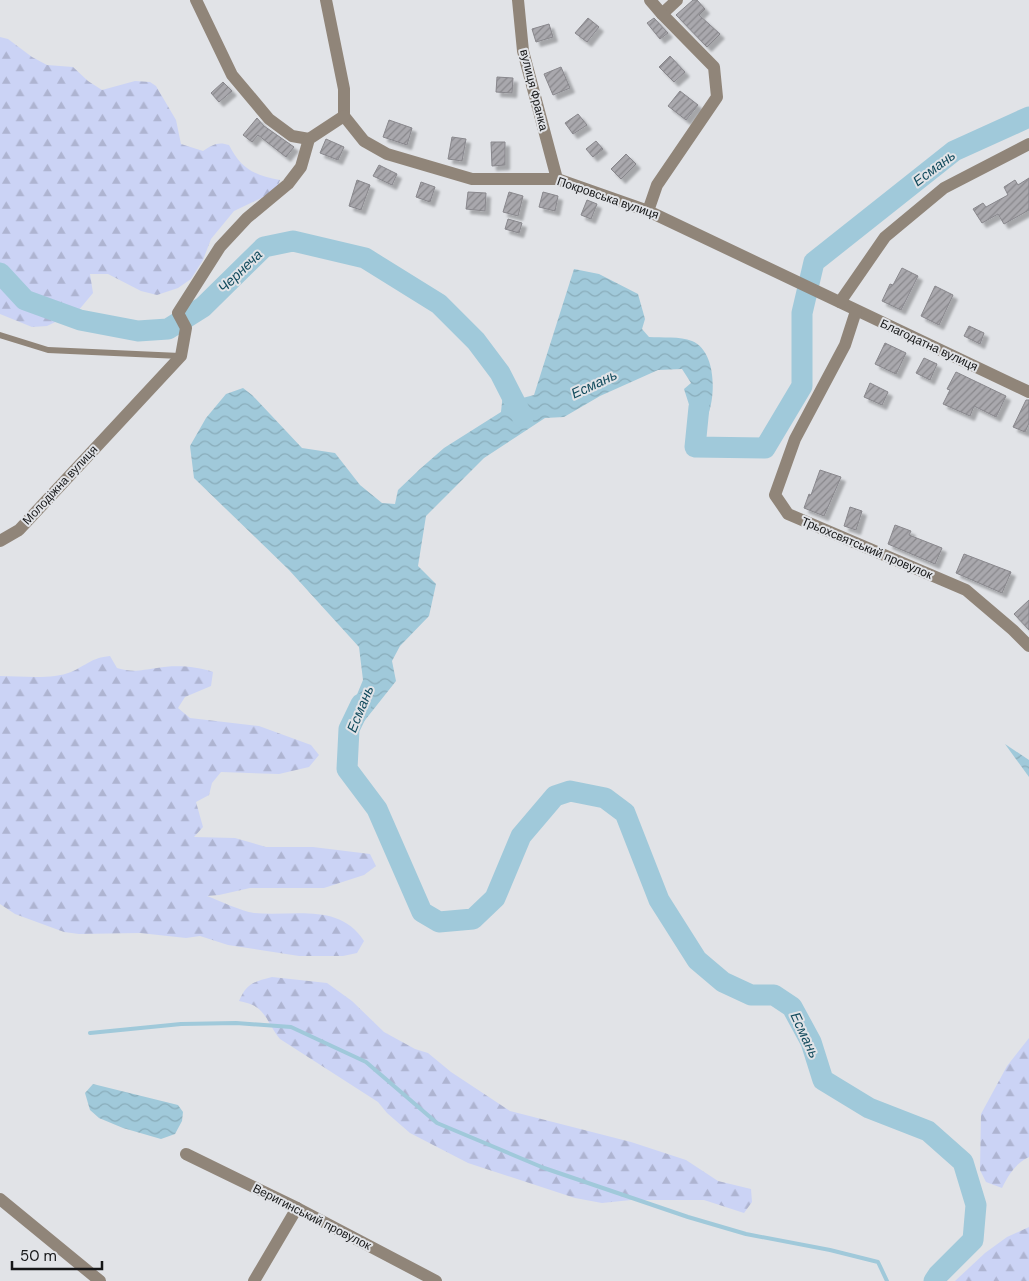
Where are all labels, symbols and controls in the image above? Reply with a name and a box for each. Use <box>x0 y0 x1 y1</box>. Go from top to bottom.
street label: вулиця Франка <box>516 48 552 133</box>
water label: Есмань <box>909 146 959 190</box>
street label: Покровська вулиця <box>555 173 661 223</box>
water label: Чернеча <box>214 245 266 296</box>
street label: Благодатна вулиця <box>877 315 981 375</box>
water label: Есмань <box>568 366 620 402</box>
street label: Молодіжна вулиця <box>19 442 101 528</box>
street label: Трьохсвятський провулок <box>799 513 936 583</box>
water label: Есмань <box>343 683 377 735</box>
water label: Есмань <box>787 1009 823 1061</box>
street label: Веригинський провулок <box>250 1180 374 1254</box>
scale bar <box>12 1238 102 1270</box>
text: 50 m <box>20 1246 57 1266</box>

